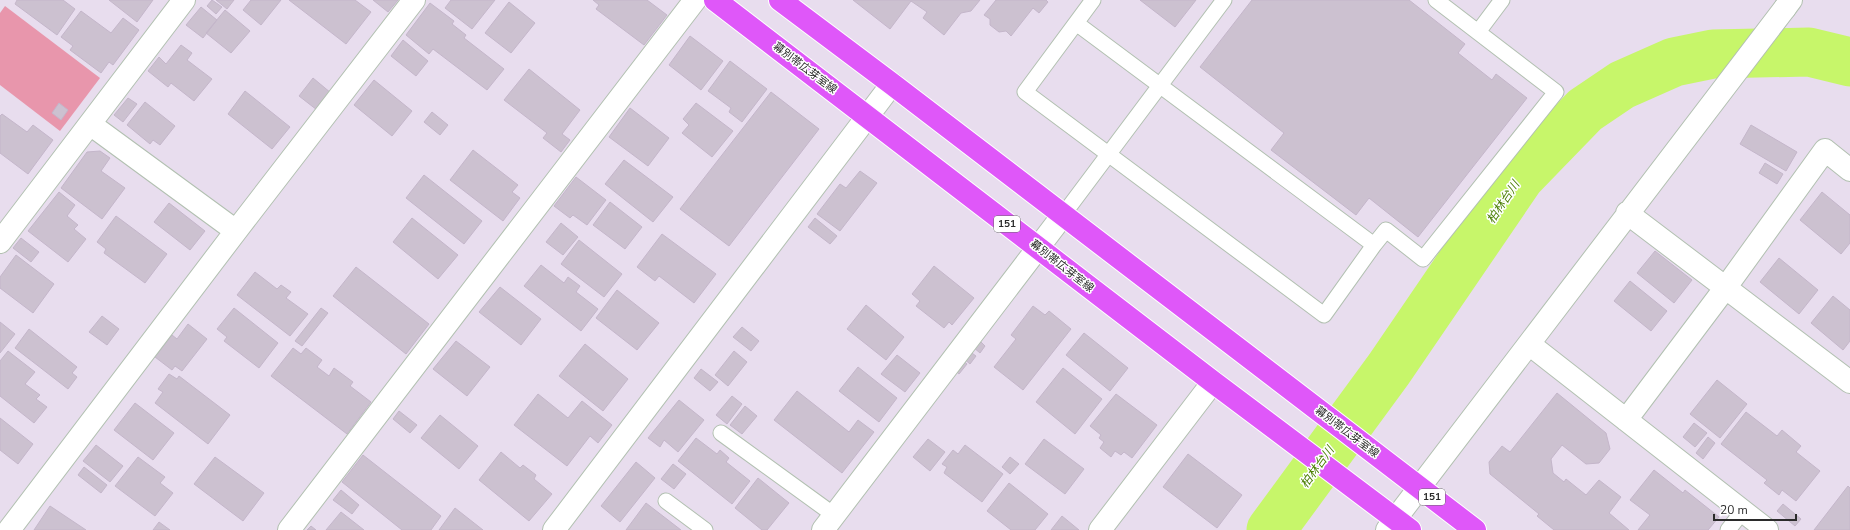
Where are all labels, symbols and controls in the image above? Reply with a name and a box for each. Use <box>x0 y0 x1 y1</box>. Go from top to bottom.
street label: 幕別帯広芽室線 <box>770 39 840 97</box>
water label: 柏林台川 <box>1483 176 1524 226</box>
road number: 151 <box>994 216 1020 232</box>
street label: 幕別帯広芽室線 <box>1027 236 1097 296</box>
street label: 幕別帯広芽室線 <box>1312 403 1382 461</box>
water label: 柏林台川 <box>1296 441 1339 491</box>
road number: 151 <box>1419 489 1445 505</box>
scale bar <box>1714 496 1796 522</box>
text: 20 m <box>1720 502 1748 518</box>

